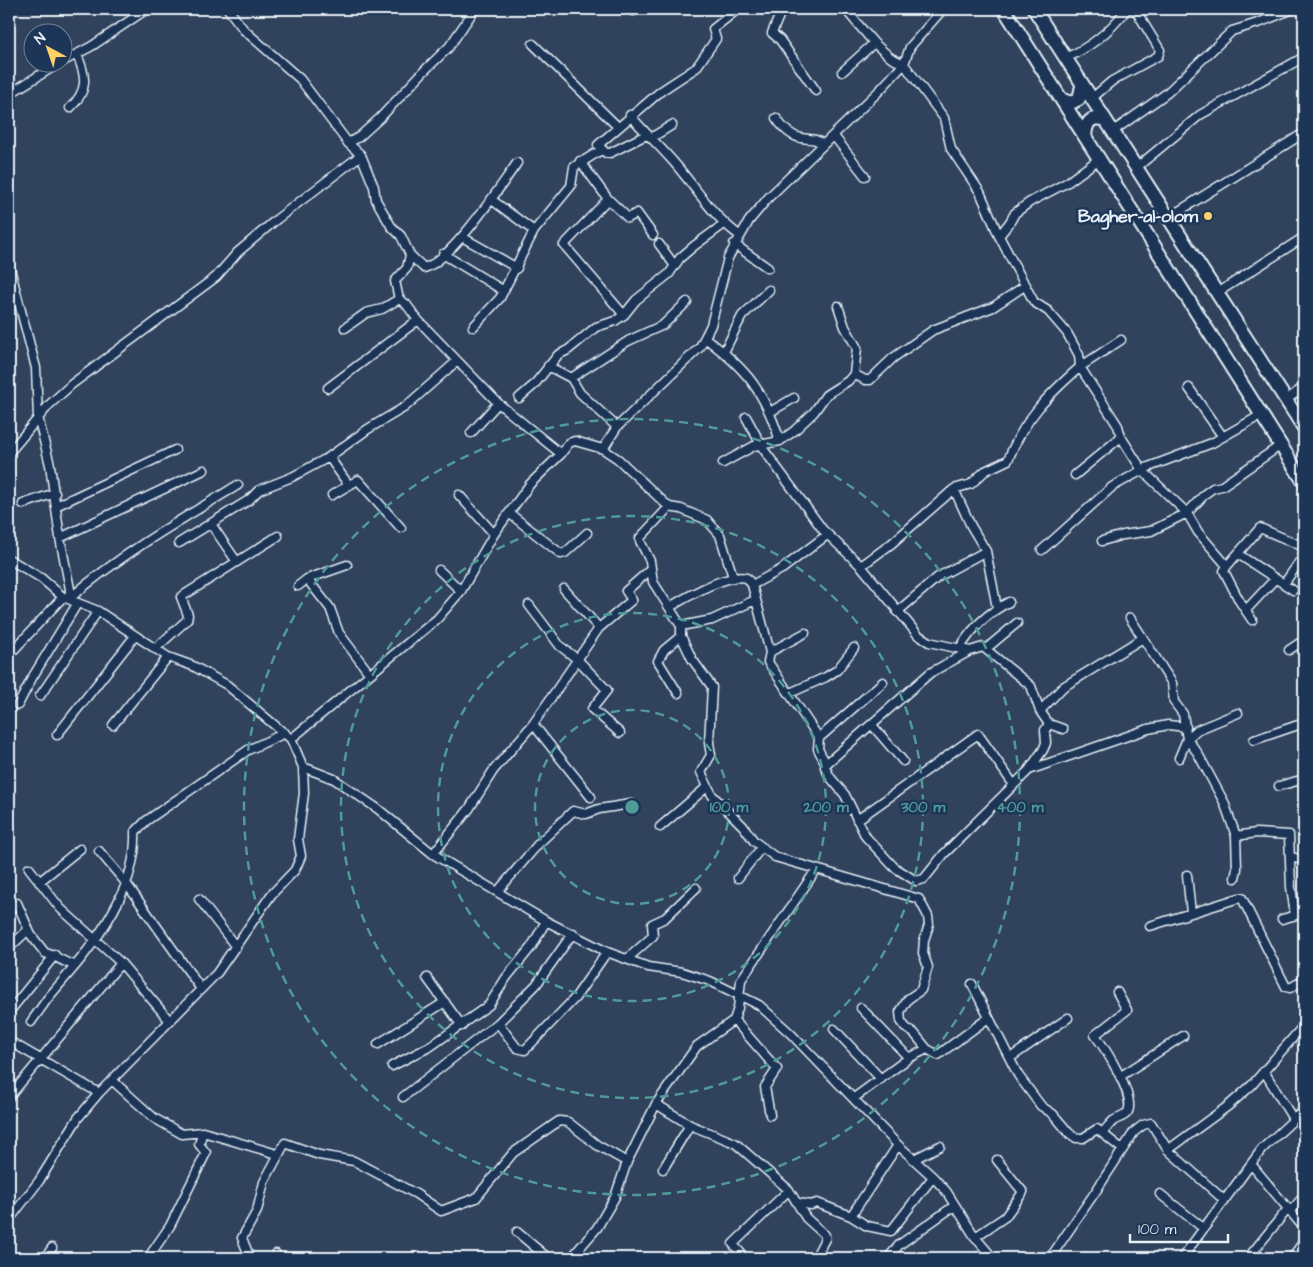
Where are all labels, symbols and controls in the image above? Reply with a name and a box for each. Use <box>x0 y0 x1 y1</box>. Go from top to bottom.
north arrow <box>22 22 72 72</box>
text: N <box>30 28 50 49</box>
place label: Bagher-al-olom <box>1078 204 1199 230</box>
marker: Bagher-al-olom <box>1202 210 1214 222</box>
text: 100 m <box>710 797 749 818</box>
text: 200 m <box>802 797 849 818</box>
text: 300 m <box>900 797 945 818</box>
text: 400 m <box>997 797 1044 818</box>
centre of rings <box>623 798 641 816</box>
scale bar <box>1130 1212 1228 1244</box>
text: 100 m <box>1138 1219 1177 1240</box>

